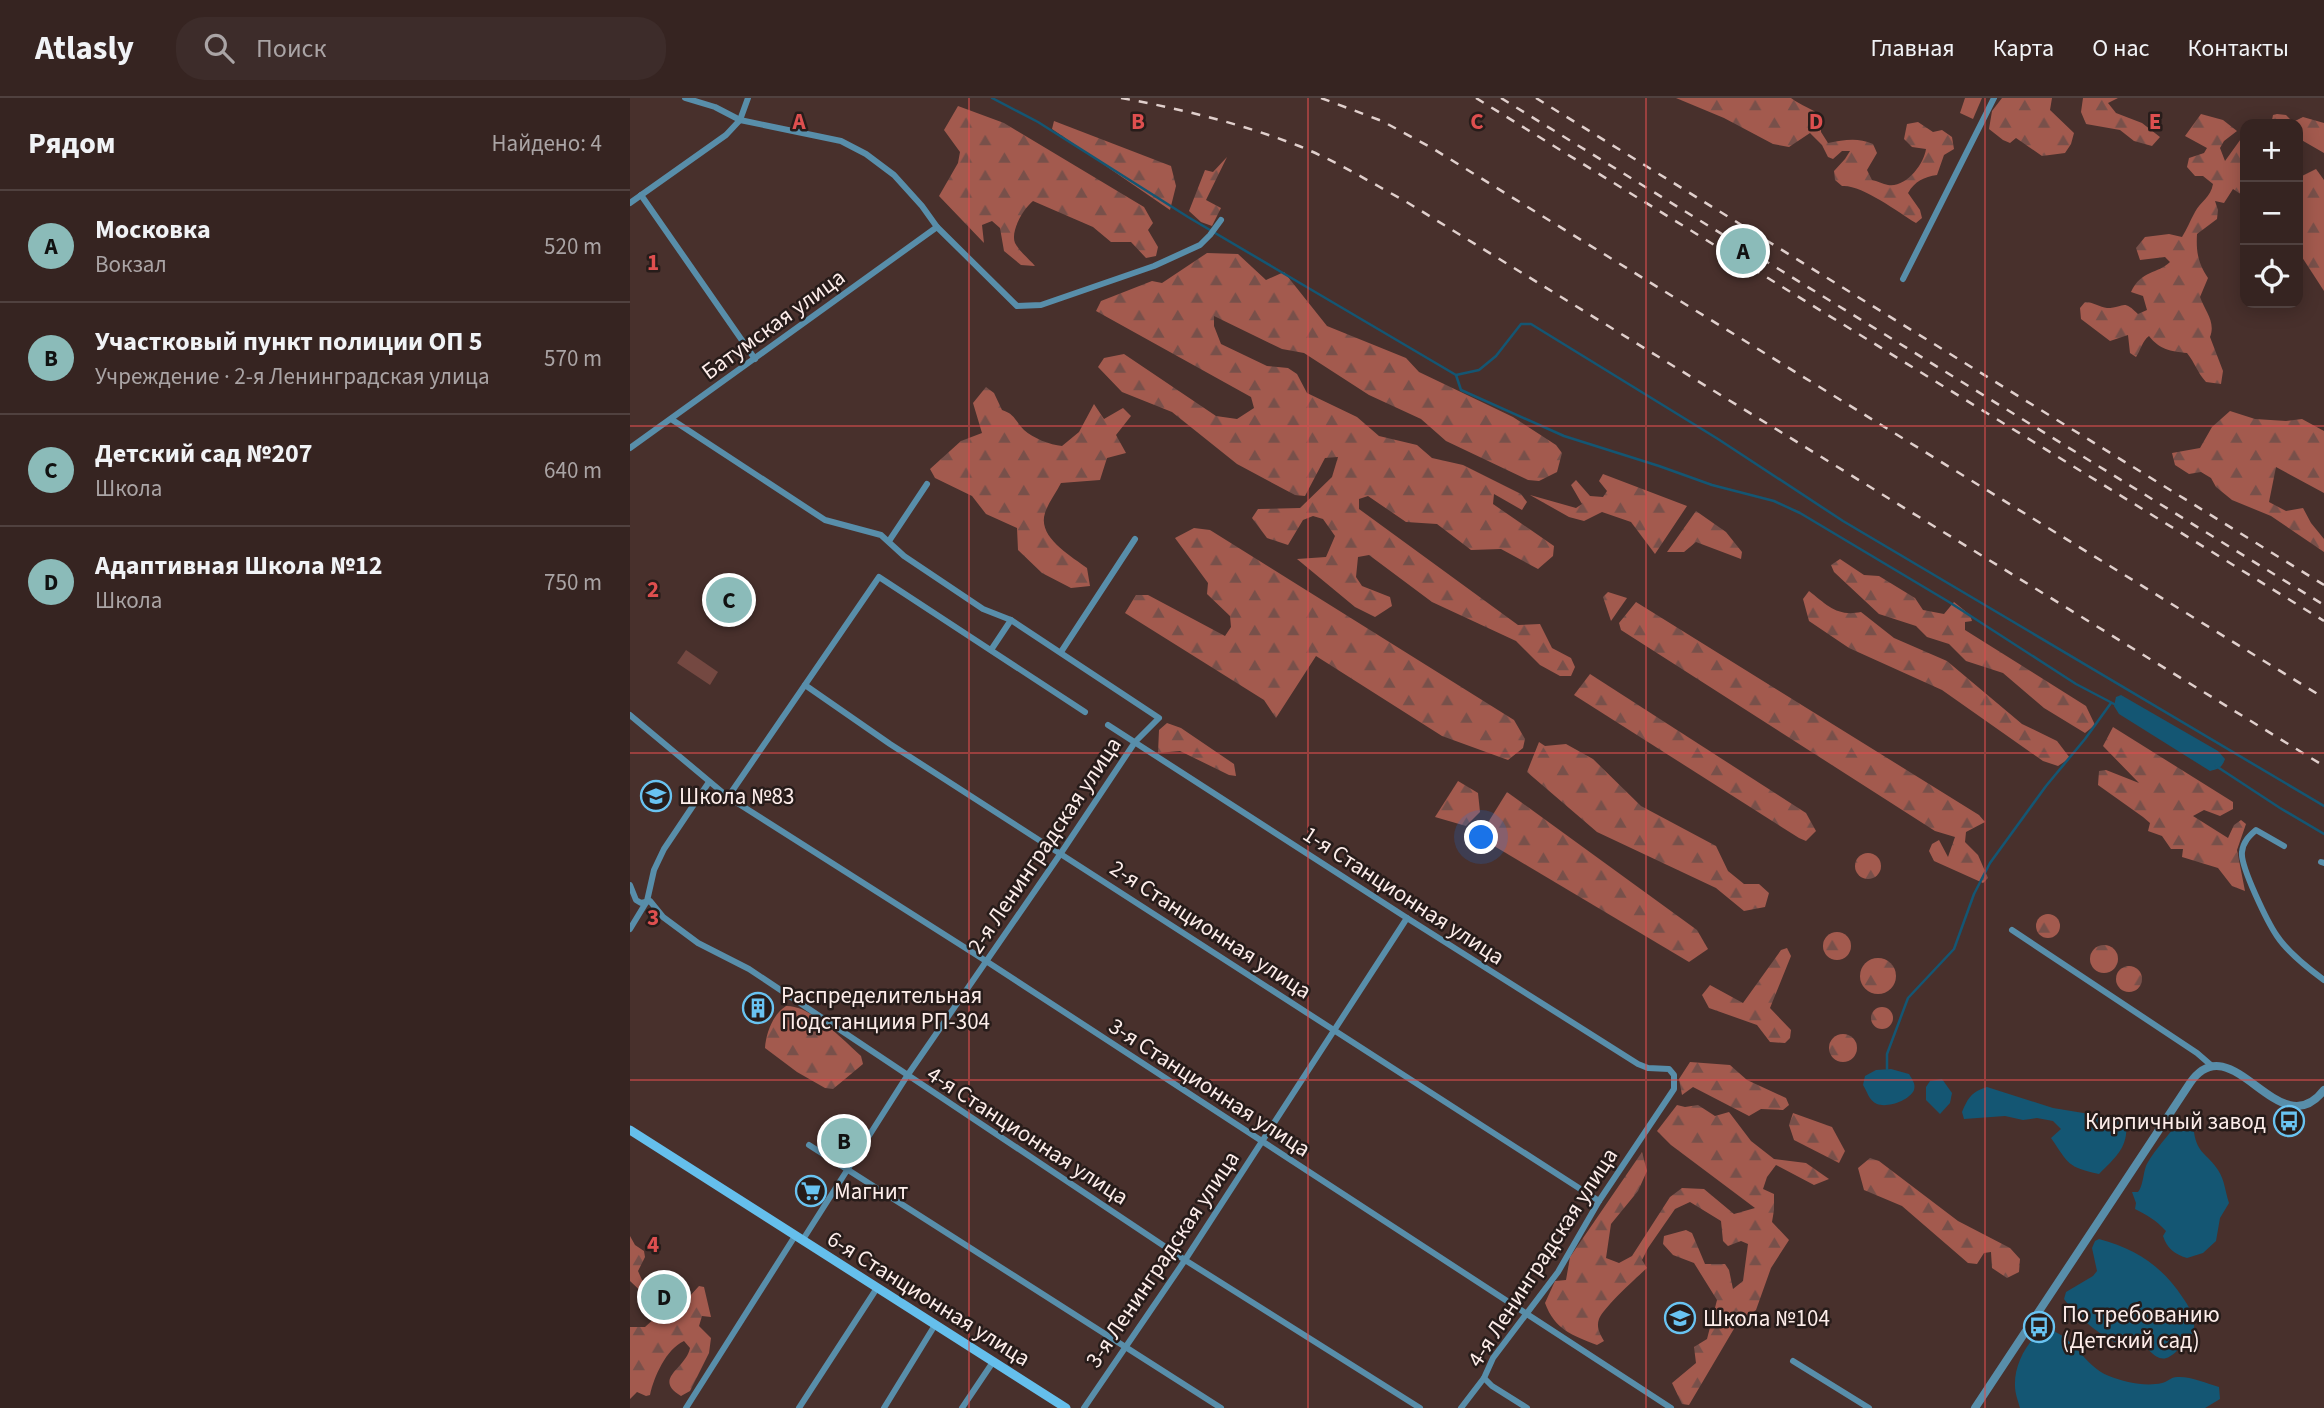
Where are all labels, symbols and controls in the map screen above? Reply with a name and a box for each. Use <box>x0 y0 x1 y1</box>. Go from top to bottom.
search box <box>176 17 666 80</box>
text: Atlasly <box>35 25 134 72</box>
icon: search <box>200 29 238 67</box>
text: Поиск <box>256 30 326 67</box>
text: Главная <box>1870 31 1955 66</box>
text: Карта <box>1993 31 2054 66</box>
text: О нас <box>2092 31 2149 66</box>
text: Контакты <box>2187 31 2289 66</box>
text: A <box>791 105 806 138</box>
text: B <box>1131 105 1145 138</box>
text: C <box>1470 105 1484 138</box>
text: D <box>1809 105 1823 138</box>
text: E <box>2149 105 2161 138</box>
map controls <box>2240 119 2303 308</box>
button: + <box>2240 119 2303 182</box>
text: Рядом <box>28 122 116 165</box>
text: Найдено: 4 <box>492 127 602 160</box>
button: − <box>2240 182 2303 245</box>
text: Московка <box>95 211 211 248</box>
pin: A <box>1720 225 1766 277</box>
text: A <box>44 230 58 263</box>
text: 520 m <box>544 230 602 263</box>
button: locate <box>2240 245 2303 308</box>
text: 1 <box>647 246 659 279</box>
text: Вокзал <box>95 248 167 281</box>
street label: Батумская улица <box>695 261 852 388</box>
text: Участковый пункт полиции ОП 5 <box>95 323 482 360</box>
text: B <box>44 342 58 375</box>
text: 570 m <box>544 342 602 375</box>
text: Учреждение · 2-я Ленинградская улица <box>95 360 490 393</box>
text: Детский сад №207 <box>95 435 313 472</box>
text: C <box>44 454 58 487</box>
text: 640 m <box>544 454 602 487</box>
text: Школа <box>95 472 162 505</box>
text: Адаптивная Школа №12 <box>95 547 382 584</box>
text: D <box>44 566 58 599</box>
text: 750 m <box>544 566 602 599</box>
text: 2 <box>647 573 659 606</box>
pin: C <box>706 574 752 626</box>
text: Школа <box>95 584 162 617</box>
street label: 2-я Ленинградская улица <box>959 730 1129 960</box>
school or university icon: Школа №83 <box>639 779 673 813</box>
place label: Школа №83 <box>679 780 794 813</box>
street label: 1-я Станционная улица <box>1296 818 1511 973</box>
your location <box>1464 820 1498 854</box>
street label: 2-я Станционная улица <box>1103 852 1318 1007</box>
text: 3 <box>647 901 659 934</box>
place label: Распределительная Подстанциия РП-304 <box>781 979 990 1038</box>
building icon: Распределительная Подстанциия РП-304 <box>741 991 775 1025</box>
street label: 3-я Станционная улица <box>1102 1010 1317 1165</box>
street label: 4-я Станционная улица <box>920 1058 1135 1213</box>
bus stop icon: Кирпичный завод <box>2272 1104 2306 1138</box>
place label: Кирпичный завод <box>2085 1105 2266 1138</box>
pin: B <box>821 1115 867 1167</box>
street label: 4-я Ленинградская улица <box>1459 1141 1626 1373</box>
street label: 3-я Ленинградская улица <box>1077 1144 1247 1374</box>
supermarket icon: Магнит <box>794 1174 828 1208</box>
place label: Магнит <box>834 1175 908 1208</box>
street label: 6-я Станционная улица <box>821 1222 1037 1375</box>
text: 4 <box>647 1228 659 1261</box>
pin: D <box>641 1271 687 1323</box>
place label: По требованию (Детский сад) <box>2062 1298 2220 1357</box>
school or university icon: Школа №104 <box>1663 1301 1697 1335</box>
place label: Школа №104 <box>1703 1302 1830 1335</box>
bus stop icon: По требованию (Детский сад) <box>2022 1310 2056 1344</box>

